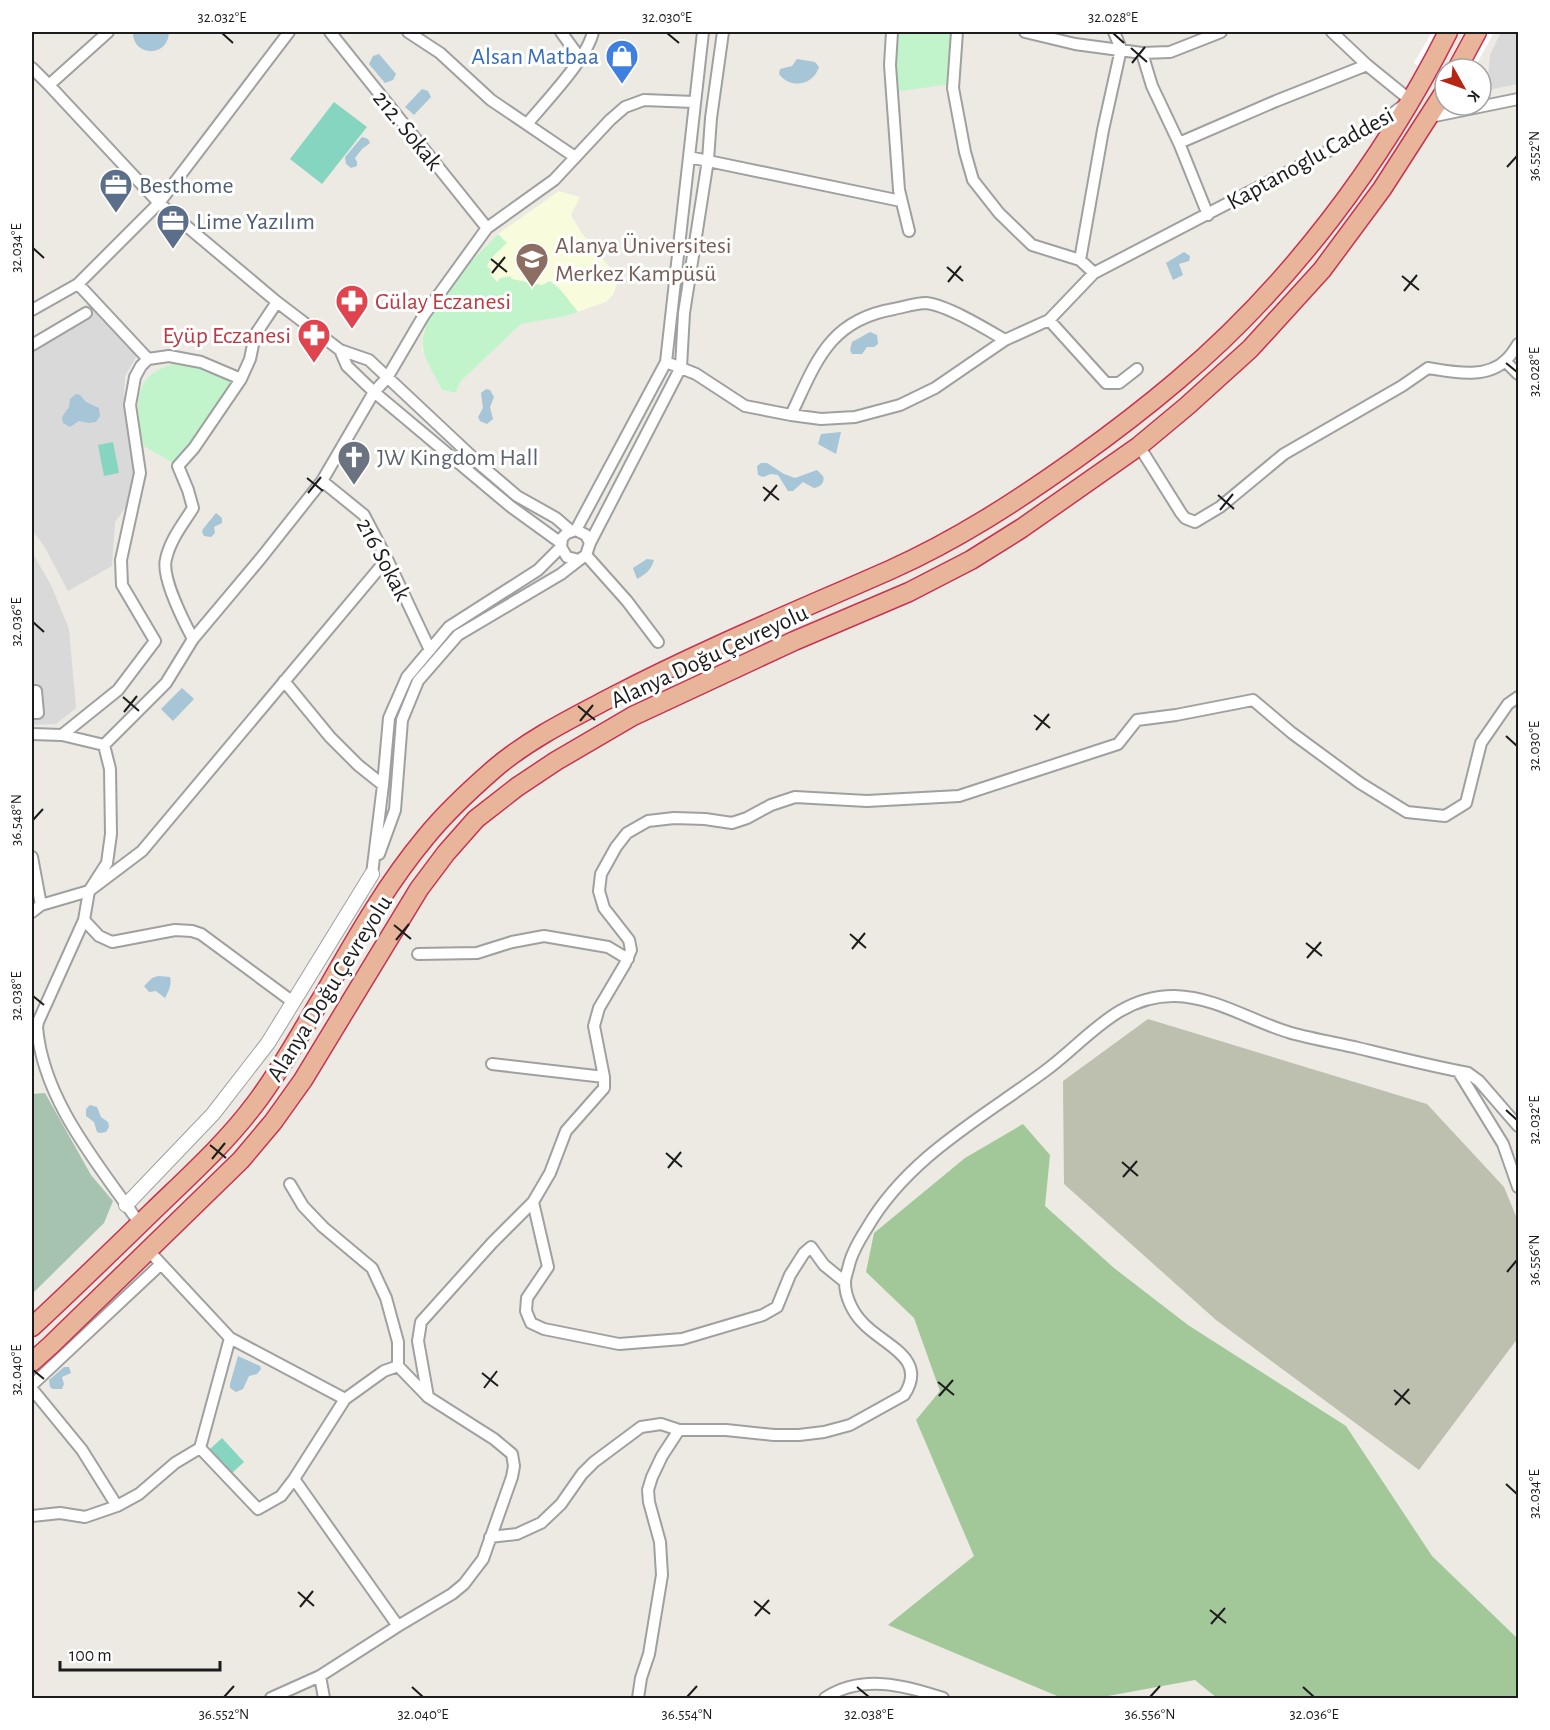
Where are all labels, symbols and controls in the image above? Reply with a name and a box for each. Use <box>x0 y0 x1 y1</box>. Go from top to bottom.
text: 32.032°E <box>198 10 247 25</box>
text: 32.030°E <box>642 10 692 25</box>
text: 32.028°E <box>1088 10 1138 25</box>
shop icon: Alsan Matbaa <box>604 38 640 85</box>
place label: Alsan Matbaa <box>471 45 599 69</box>
north arrow <box>1433 57 1493 117</box>
street label: 212. Sokak <box>368 86 446 175</box>
text: K <box>1464 87 1483 105</box>
street label: Kaptanoglu Caddesi <box>1223 103 1398 215</box>
text: 36.552°N <box>1527 131 1542 181</box>
office icon: Besthome <box>98 167 134 214</box>
place label: Besthome <box>139 174 234 198</box>
office icon: Lime Yazılım <box>155 203 191 250</box>
place label: Lime Yazılım <box>196 210 315 234</box>
text: 32.034°E <box>9 223 24 273</box>
place label: Alanya Üniversitesi Merkez Kampüsü <box>555 233 732 286</box>
school or university icon: Alanya Üniversitesi Merkez Kampüsü <box>514 241 550 288</box>
pharmacy icon: Gülay Eczanesi <box>334 283 370 330</box>
place label: Gülay Eczanesi <box>375 290 511 314</box>
pharmacy icon: Eyüp Eczanesi <box>296 317 332 364</box>
place label: Eyüp Eczanesi <box>162 324 291 348</box>
text: 32.028°E <box>1527 347 1542 397</box>
church icon: JW Kingdom Hall <box>336 439 372 486</box>
place label: JW Kingdom Hall <box>377 446 538 470</box>
street label: 216 Sokak <box>352 514 415 605</box>
text: 32.036°E <box>9 597 24 647</box>
street label: Alanya Doğu Çevreyolu <box>607 601 812 713</box>
text: 32.030°E <box>1527 721 1542 771</box>
text: 36.548°N <box>9 794 24 846</box>
street label: Alanya Doğu Çevreyolu <box>263 891 397 1086</box>
text: 32.038°E <box>9 971 24 1021</box>
text: 32.032°E <box>1527 1096 1542 1145</box>
text: 36.556°N <box>1527 1235 1542 1285</box>
text: 32.040°E <box>9 1344 24 1396</box>
text: 32.034°E <box>1527 1469 1542 1519</box>
scale bar <box>60 1634 220 1672</box>
text: 100 m <box>69 1647 112 1665</box>
text: 36.552°N <box>199 1707 249 1722</box>
text: 32.040°E <box>397 1707 449 1722</box>
text: 36.554°N <box>661 1707 713 1722</box>
text: 32.038°E <box>844 1707 894 1722</box>
text: 36.556°N <box>1125 1707 1175 1722</box>
text: 32.036°E <box>1289 1707 1339 1722</box>

